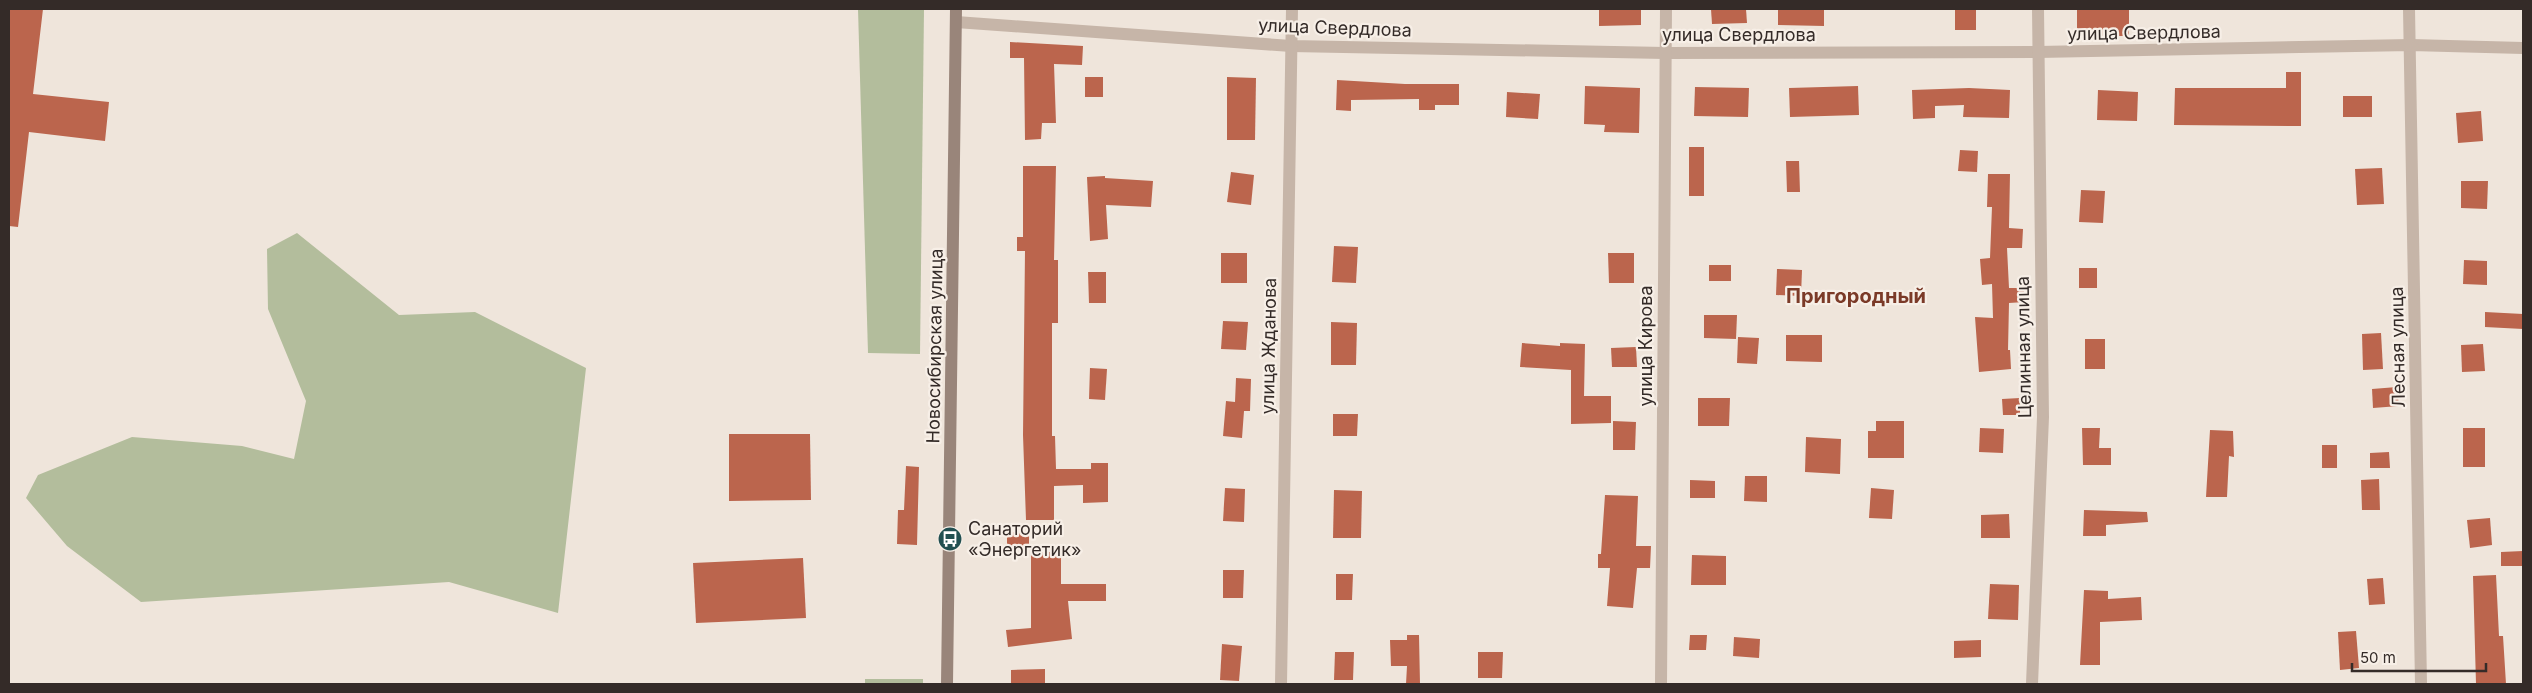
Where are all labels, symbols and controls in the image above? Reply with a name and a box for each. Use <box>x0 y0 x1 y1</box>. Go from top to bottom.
street label: улица Свердлова <box>1258 14 1412 41</box>
street label: улица Свердлова <box>2067 21 2221 44</box>
street label: улица Свердлова <box>1662 24 1816 45</box>
street label: Новосибирская улица <box>922 248 947 444</box>
street label: Целинная улица <box>2012 276 2035 418</box>
street label: улица Жданова <box>1257 278 1280 414</box>
district label: Пригородный <box>1786 284 1926 308</box>
street label: улица Кирова <box>1635 285 1656 407</box>
street label: Лесная улица <box>2386 286 2409 408</box>
place label: Санаторий «Энергетик» <box>968 518 1081 560</box>
bus stop icon: Санаторий «Энергетик» <box>937 526 963 552</box>
scale bar <box>2352 640 2486 672</box>
text: 50 m <box>2360 648 2396 667</box>

